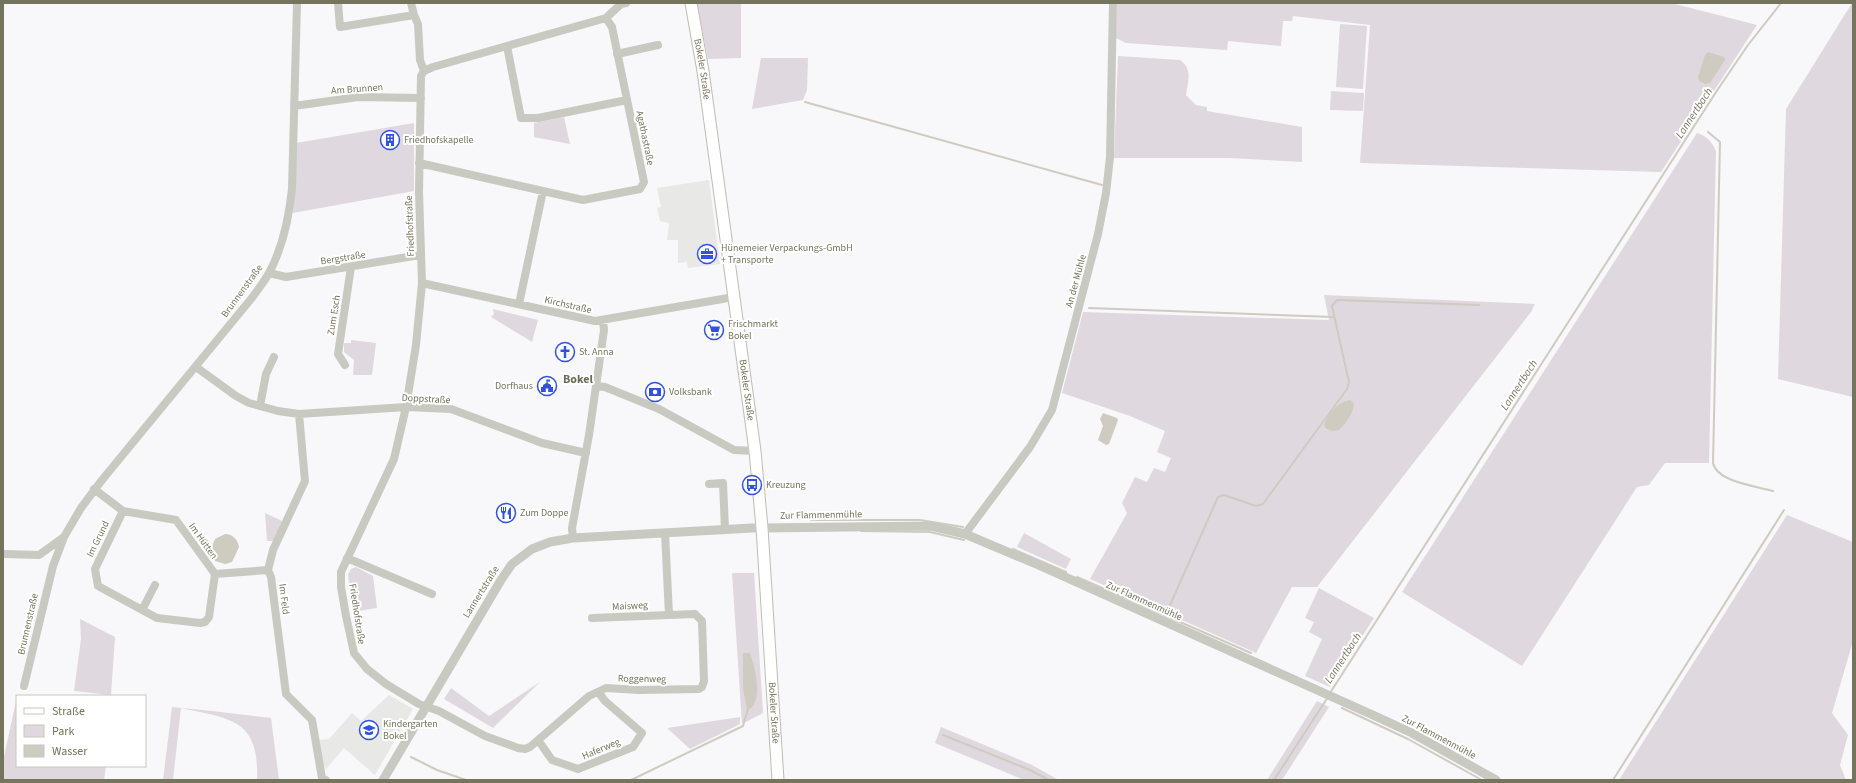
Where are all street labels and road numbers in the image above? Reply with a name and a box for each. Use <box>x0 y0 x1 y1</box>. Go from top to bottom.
street label: Bokeler Straße <box>690 37 714 100</box>
street label: Am Brunnen <box>331 80 383 98</box>
street label: Agathastraße <box>632 109 658 167</box>
street label: Friedhofstraße <box>402 195 418 257</box>
street label: Bergstraße <box>319 248 367 268</box>
street label: An der Mühle <box>1062 253 1090 309</box>
street label: Brunnenstraße <box>218 262 266 320</box>
street label: Kirchstraße <box>543 293 593 317</box>
street label: Zum Esch <box>324 294 344 336</box>
street label: Bokeler Straße <box>736 359 758 421</box>
street label: Doppstraße <box>401 391 451 407</box>
street label: Zur Flammenmühle <box>780 507 862 523</box>
street label: Im Grund <box>83 518 113 560</box>
street label: Im Hütten <box>185 520 221 562</box>
street label: Lannertstraße <box>459 563 503 621</box>
street label: Zur Flammenmühle <box>1104 578 1184 624</box>
street label: Im Feld <box>275 583 293 615</box>
street label: Friedhofstraße <box>345 583 369 645</box>
street label: Brunnenstraße <box>14 592 42 656</box>
street label: Maisweg <box>612 598 648 614</box>
street label: Roggenweg <box>618 672 666 686</box>
street label: Bokeler Straße <box>765 682 783 744</box>
street label: Zur Flammenmühle <box>1399 712 1479 763</box>
street label: Haferweg <box>580 735 622 763</box>

